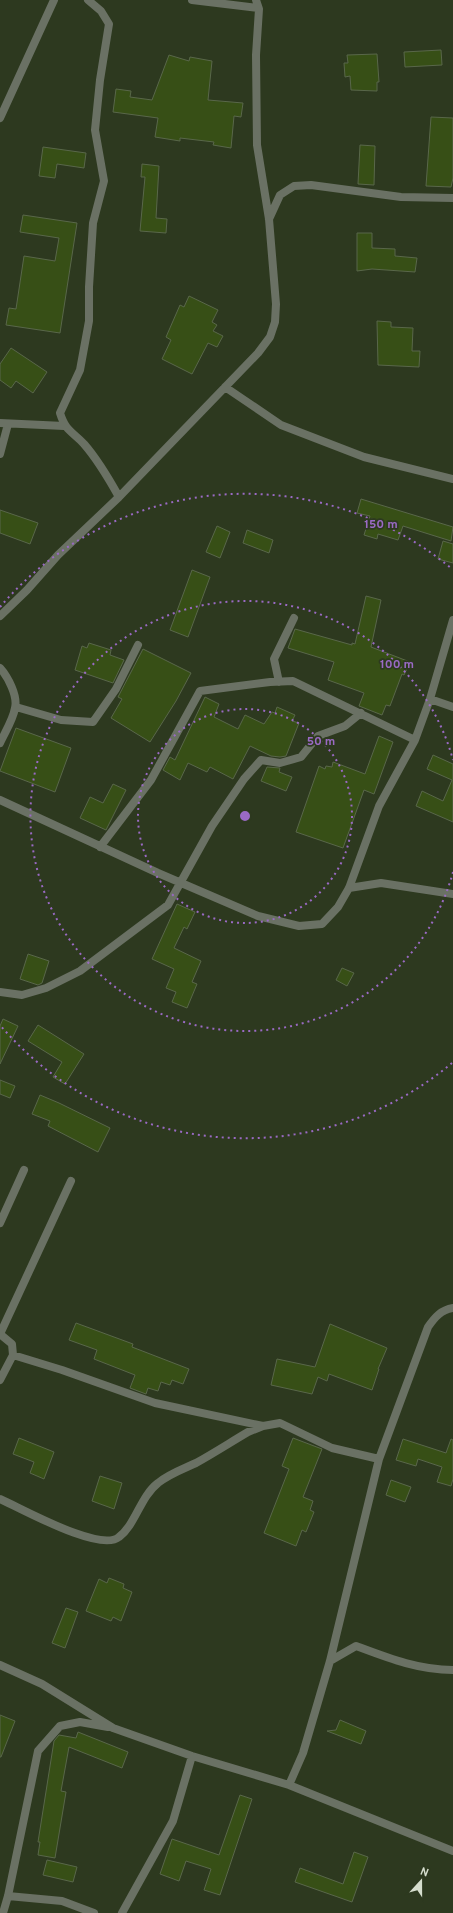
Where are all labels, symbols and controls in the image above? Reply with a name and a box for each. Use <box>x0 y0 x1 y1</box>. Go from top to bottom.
text: 150 m <box>364 517 398 533</box>
text: 100 m <box>380 657 414 673</box>
text: 50 m <box>307 734 335 750</box>
centre of rings <box>238 809 252 823</box>
north arrow <box>401 1861 441 1901</box>
text: N <box>418 1865 430 1881</box>

